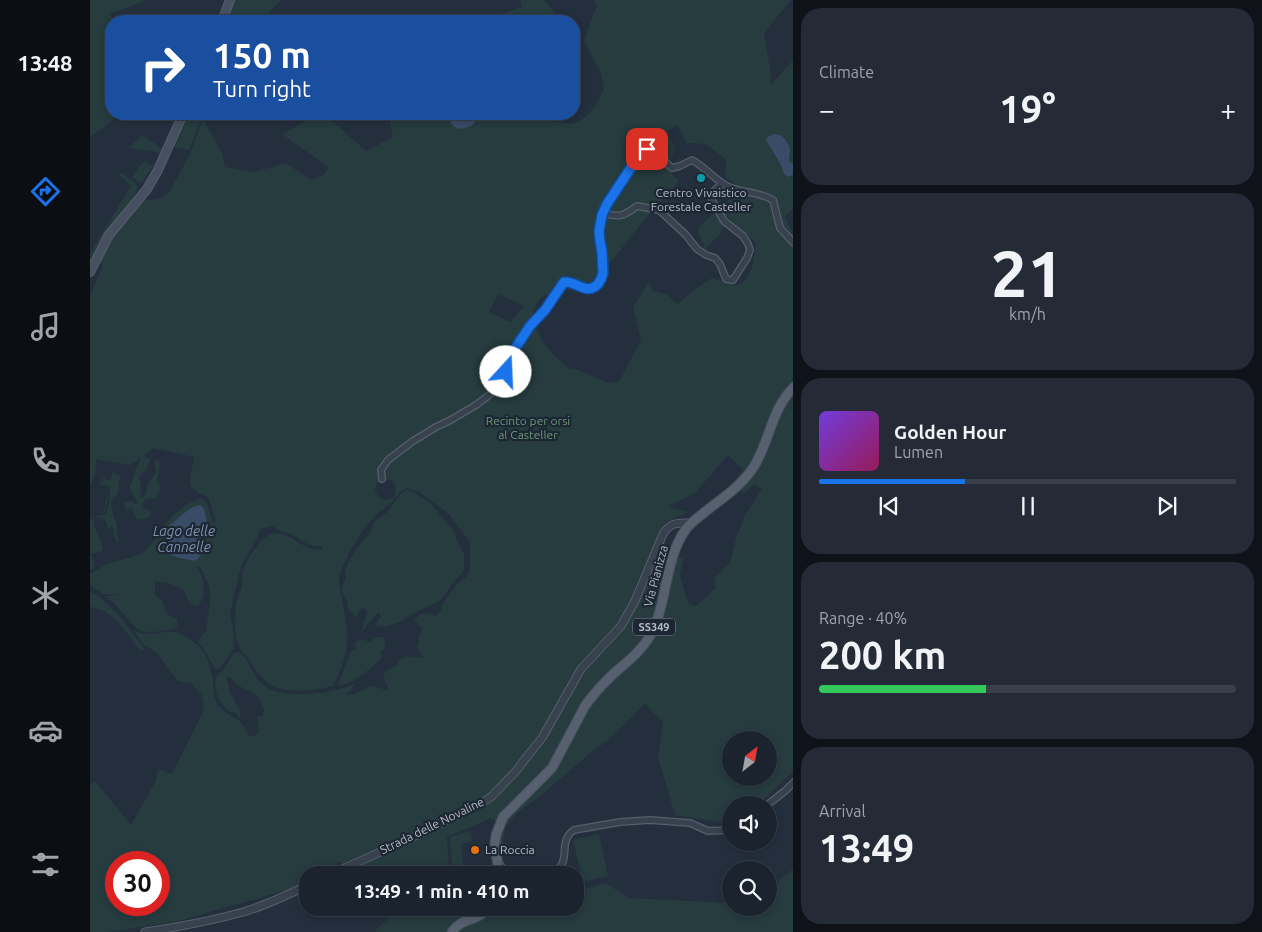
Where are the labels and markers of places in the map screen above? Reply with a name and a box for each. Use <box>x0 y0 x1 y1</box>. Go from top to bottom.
pin <box>626 128 668 170</box>
marker: Centro Vivaistico Forestale Casteller <box>695 172 707 184</box>
place label: Centro Vivaistico Forestale Casteller <box>651 186 752 213</box>
place label: La Roccia <box>485 843 535 856</box>
marker: La Roccia <box>469 844 481 856</box>

